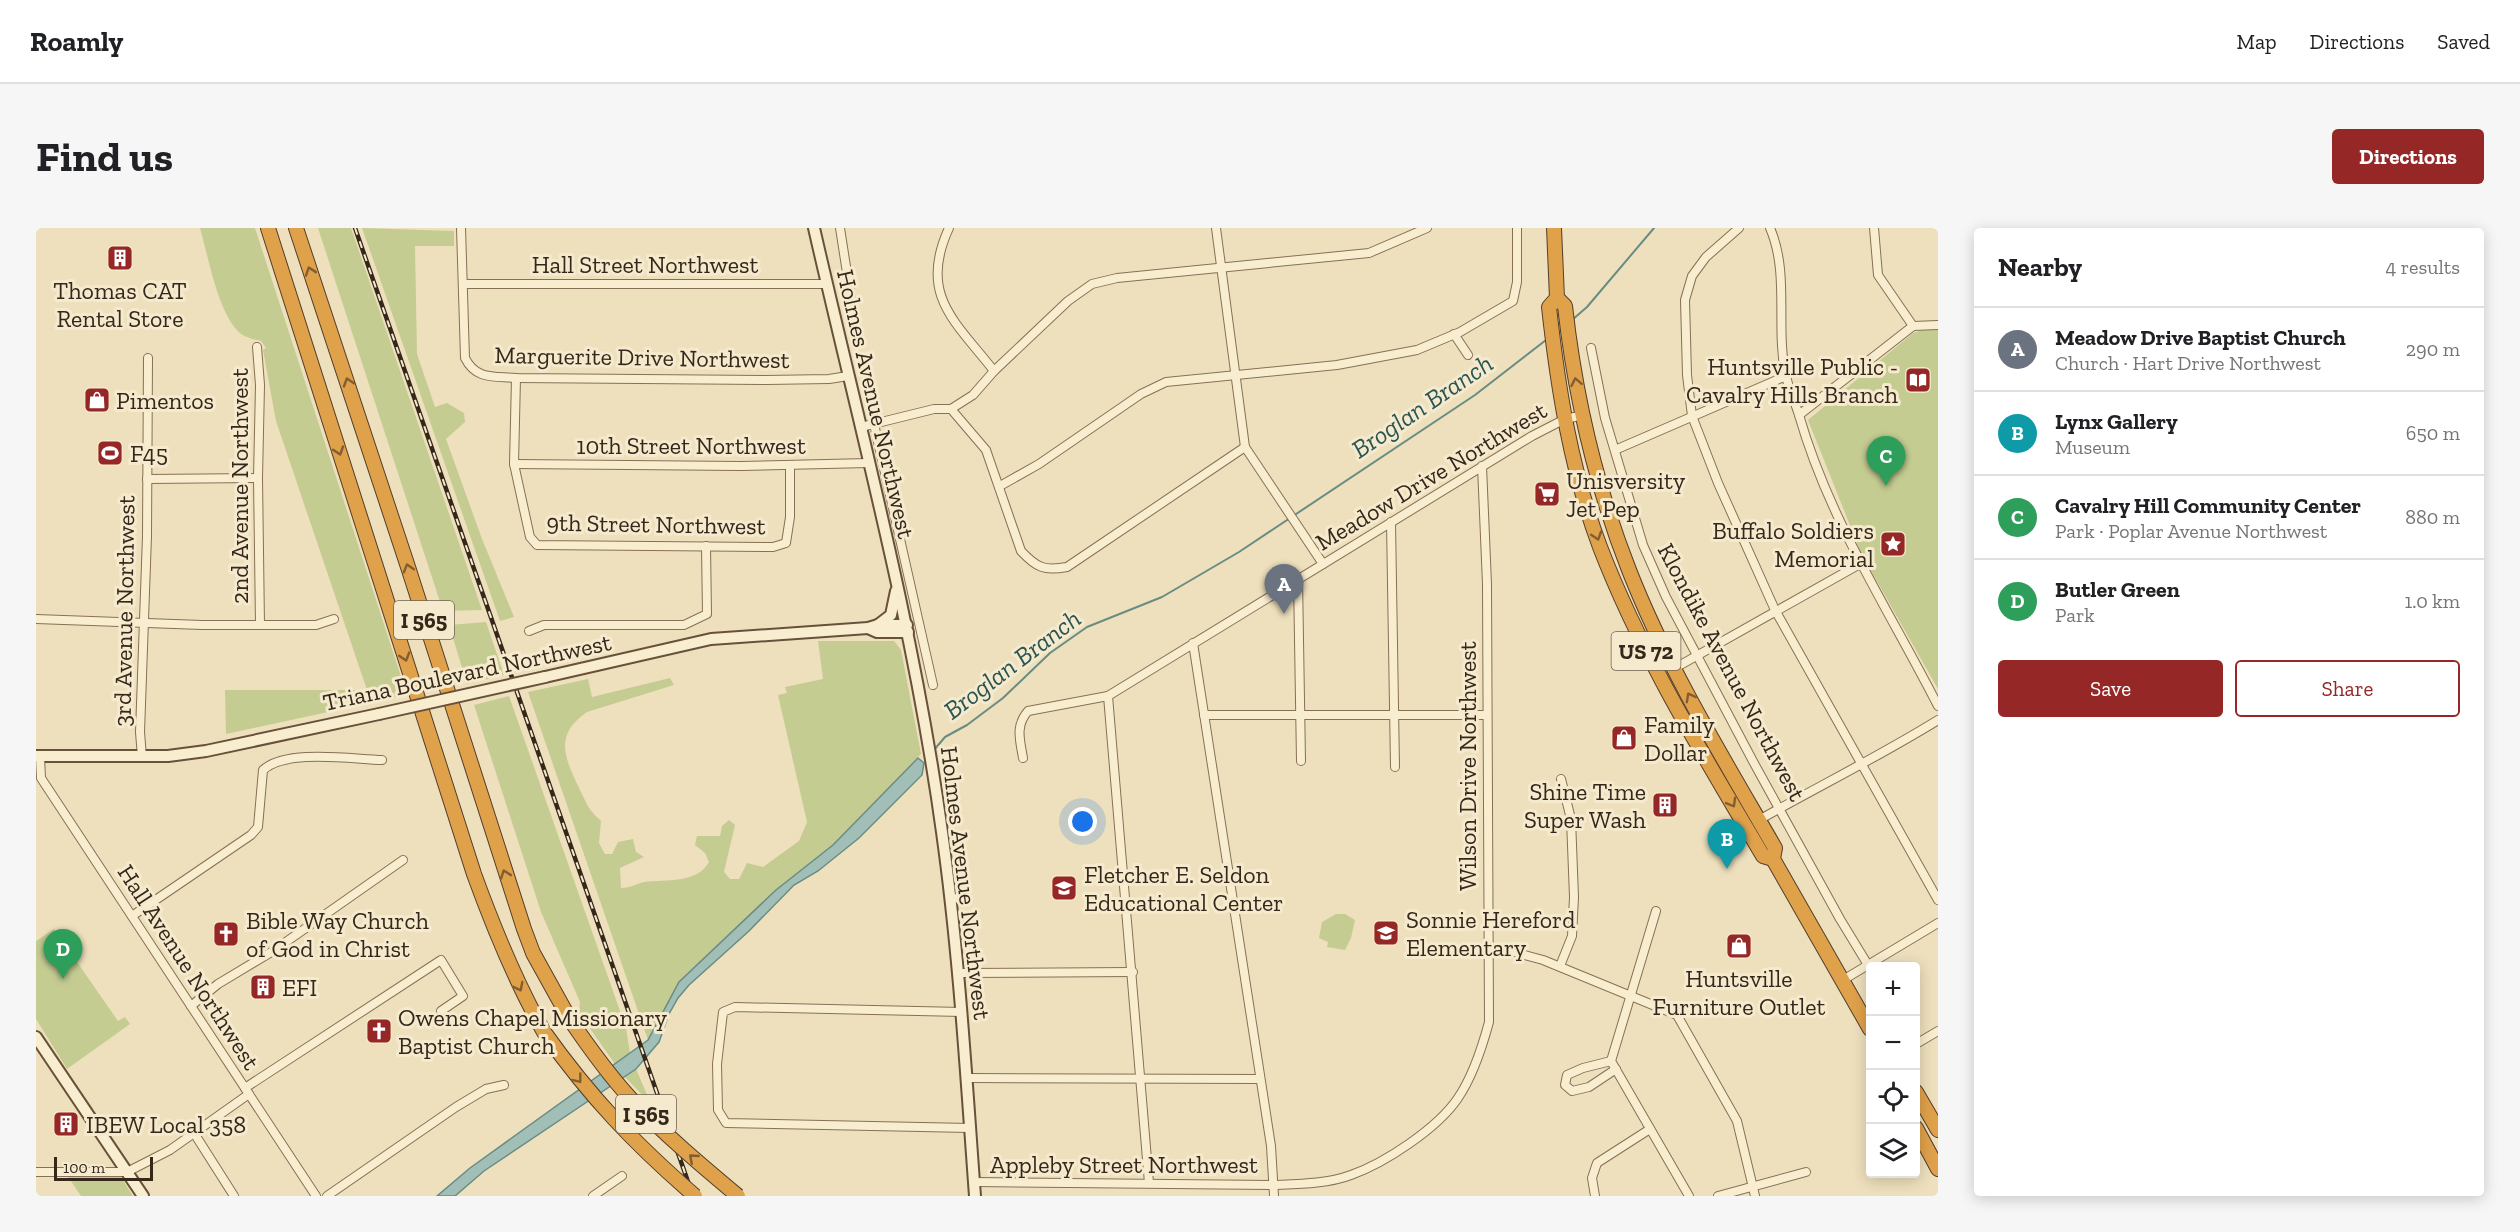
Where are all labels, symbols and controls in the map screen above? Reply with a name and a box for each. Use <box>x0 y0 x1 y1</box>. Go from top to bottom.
text: Roamly <box>30 25 123 58</box>
text: Map <box>2237 29 2277 54</box>
text: Directions <box>2310 29 2404 54</box>
text: Saved <box>2437 29 2490 54</box>
button: Directions <box>2332 129 2484 184</box>
text: Find us <box>36 131 173 182</box>
building icon: Thomas CAT Rental Store <box>105 243 135 273</box>
street label: Hall Street Northwest <box>532 250 758 279</box>
text: Nearby <box>1998 251 2082 283</box>
text: 4 results <box>2385 255 2460 279</box>
one-way arrow <box>305 266 318 276</box>
street label: Holmes Avenue Northwest <box>831 267 921 541</box>
place label: Thomas CAT Rental Store <box>53 276 187 333</box>
text: Meadow Drive Baptist Church <box>2055 324 2346 351</box>
text: A <box>2011 337 2024 361</box>
text: 290 m <box>2406 337 2460 361</box>
street label: Marguerite Drive Northwest <box>494 340 790 374</box>
water label: Broglan Branch <box>1345 347 1499 465</box>
text: Church · Hart Drive Northwest <box>2055 351 2321 375</box>
place label: Huntsville Public - Cavalry Hills Branch <box>1686 352 1899 409</box>
library icon: Huntsville Public - Cavalry Hills Branch <box>1903 365 1933 395</box>
street label: 2nd Avenue Northwest <box>225 368 254 604</box>
one-way arrow <box>342 377 355 388</box>
one-way arrow <box>1571 377 1584 387</box>
shop icon: Pimentos <box>82 385 112 415</box>
place label: Pimentos <box>116 386 214 415</box>
street label: Meadow Drive Northwest <box>1310 395 1552 556</box>
text: Lynx Gallery <box>2055 408 2178 435</box>
text: B <box>2011 421 2024 445</box>
text: 650 m <box>2406 421 2460 445</box>
street label: 10th Street Northwest <box>576 431 806 460</box>
text: Museum <box>2055 435 2130 459</box>
pin: C <box>1866 436 1906 486</box>
sports icon: F45 <box>95 438 125 468</box>
place label: F45 <box>130 439 168 468</box>
one-way arrow <box>332 445 345 456</box>
place label: Unisversity Jet Pep <box>1566 466 1686 523</box>
supermarket icon: Unisversity Jet Pep <box>1532 479 1562 509</box>
text: Cavalry Hill Community Center <box>2055 492 2361 519</box>
street label: 3rd Avenue Northwest <box>107 495 141 727</box>
text: C <box>2011 505 2024 529</box>
text: 880 m <box>2405 505 2460 529</box>
street label: 9th Street Northwest <box>546 508 766 540</box>
place label: Buffalo Soldiers Memorial <box>1712 516 1874 573</box>
text: Park · Poplar Avenue Northwest <box>2055 519 2327 543</box>
place icon: Buffalo Soldiers Memorial <box>1878 529 1908 559</box>
one-way arrow <box>1590 530 1602 541</box>
street label: Klondike Avenue Northwest <box>1652 538 1812 806</box>
one-way arrow <box>403 563 415 574</box>
pin: A <box>1264 564 1304 614</box>
text: Butler Green <box>2055 576 2180 603</box>
text: D <box>2011 589 2024 613</box>
text: 1.0 km <box>2405 589 2460 613</box>
road number: I 565 <box>394 601 454 639</box>
water label: Broglan Branch <box>937 602 1087 726</box>
text: Park <box>2055 603 2095 627</box>
street label: Triana Boulevard Northwest <box>320 627 614 717</box>
road number: US 72 <box>1612 632 1680 670</box>
street label: Wilson Drive Northwest <box>1453 641 1482 891</box>
one-way arrow <box>397 651 410 662</box>
button: Save <box>1998 660 2223 717</box>
button: Share <box>2235 660 2460 717</box>
one-way arrow <box>1686 692 1697 703</box>
place label: Family Dollar <box>1644 710 1715 767</box>
shop icon: Family Dollar <box>1609 723 1639 753</box>
street label: Holmes Avenue Northwest <box>935 745 997 1021</box>
place label: Shine Time Super Wash <box>1524 777 1647 834</box>
building icon: Shine Time Super Wash <box>1650 790 1680 820</box>
one-way arrow <box>1725 797 1736 807</box>
your location <box>1068 807 1097 836</box>
pin: B <box>1708 820 1746 869</box>
street label: Hall Avenue Northwest <box>112 859 266 1075</box>
place label: Fletcher E. Seldon Educational Center <box>1084 860 1283 917</box>
one-way arrow <box>499 869 512 880</box>
school or university icon: Fletcher E. Seldon Educational Center <box>1049 873 1079 903</box>
place label: Sonnie Hereford Elementary <box>1406 905 1575 962</box>
place label: Bible Way Church of God in Christ <box>246 906 430 963</box>
school or university icon: Sonnie Hereford Elementary <box>1371 918 1401 948</box>
church icon: Bible Way Church of God in Christ <box>211 919 241 949</box>
pin: D <box>44 930 82 979</box>
shop icon: Huntsville Furniture Outlet <box>1724 931 1754 961</box>
map controls <box>1866 962 1920 1178</box>
button: + <box>1866 962 1920 1016</box>
place label: Huntsville Furniture Outlet <box>1652 964 1826 1021</box>
building icon: EFI <box>248 972 278 1002</box>
place label: EFI <box>282 973 317 1002</box>
one-way arrow <box>512 980 523 991</box>
place label: Owens Chapel Missionary Baptist Church <box>398 1003 668 1060</box>
church icon: Owens Chapel Missionary Baptist Church <box>364 1016 394 1046</box>
button: − <box>1866 1016 1920 1070</box>
button: locate <box>1866 1070 1920 1124</box>
one-way arrow <box>570 1072 581 1083</box>
road number: I 565 <box>616 1095 676 1133</box>
building icon: IBEW Local 358 <box>51 1109 81 1139</box>
place label: IBEW Local 358 <box>86 1110 246 1139</box>
button: layers <box>1866 1124 1920 1178</box>
street label: Appleby Street Northwest <box>990 1150 1258 1179</box>
scale bar <box>54 1154 153 1182</box>
one-way arrow <box>689 1154 700 1165</box>
text: 100 m <box>63 1158 105 1177</box>

